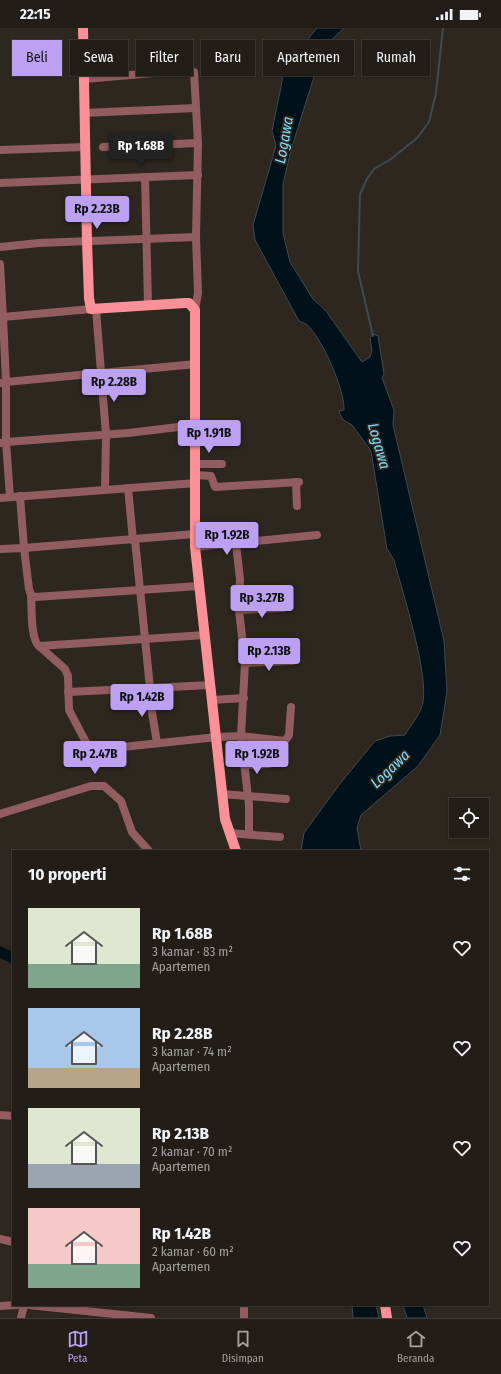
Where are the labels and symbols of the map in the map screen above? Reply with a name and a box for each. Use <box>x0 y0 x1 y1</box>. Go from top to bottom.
water label: Logawa <box>271 115 297 165</box>
pin: Rp 1.68B <box>100 133 182 167</box>
pin: Rp 2.23B <box>56 196 138 230</box>
pin: Rp 2.28B <box>73 369 155 403</box>
pin: Rp 1.91B <box>168 420 250 454</box>
water label: Logawa <box>364 421 394 471</box>
pin: Rp 1.92B <box>186 522 268 556</box>
pin: Rp 3.27B <box>221 585 303 619</box>
pin: Rp 2.13B <box>228 638 310 672</box>
pin: Rp 1.42B <box>101 684 183 718</box>
pin: Rp 2.47B <box>54 741 136 775</box>
pin: Rp 1.92B <box>216 741 298 775</box>
water label: Logawa <box>367 746 413 792</box>

